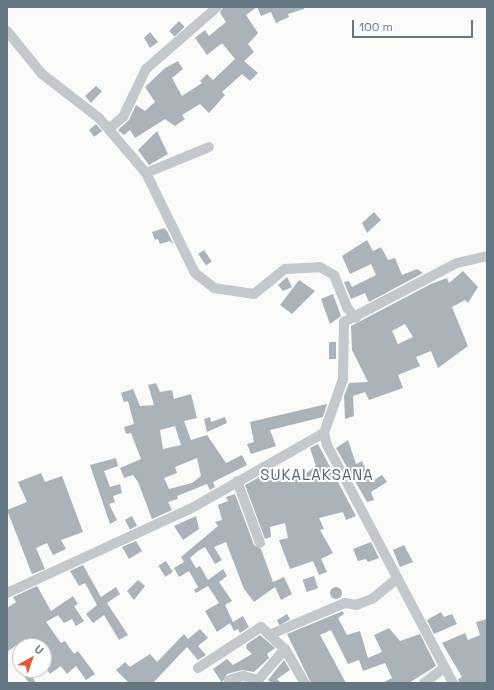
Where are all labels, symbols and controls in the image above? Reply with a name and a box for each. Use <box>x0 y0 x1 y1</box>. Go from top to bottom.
scale bar <box>354 12 475 38</box>
text: 100 m <box>359 19 393 35</box>
district label: SUKALAKSANA <box>260 466 374 484</box>
north arrow <box>12 638 52 678</box>
text: U <box>32 642 46 657</box>

